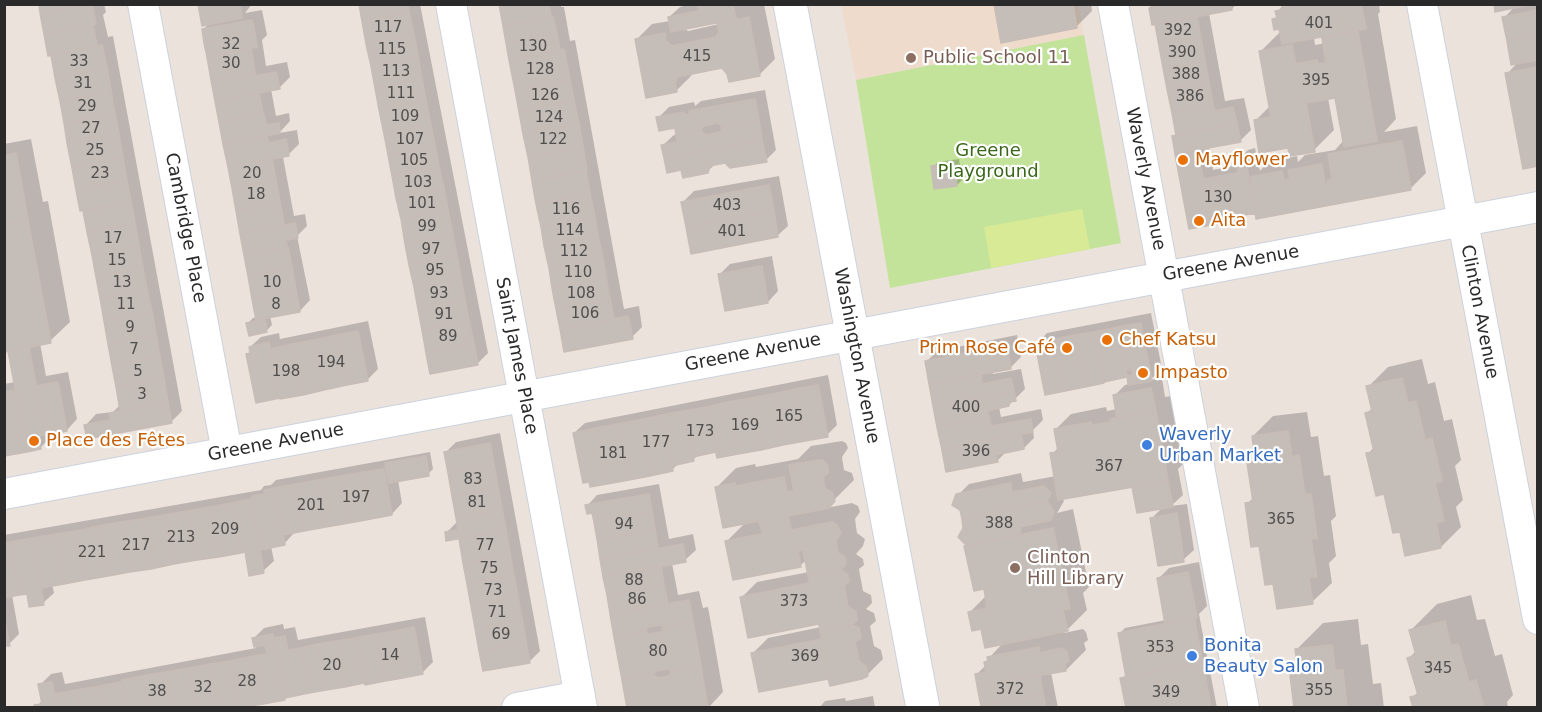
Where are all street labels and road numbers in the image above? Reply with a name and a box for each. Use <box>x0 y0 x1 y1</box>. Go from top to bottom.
street label: Waverly Avenue <box>1121 106 1169 252</box>
street label: Cambridge Place <box>160 151 210 305</box>
street label: Greene Avenue <box>1161 241 1301 287</box>
street label: Clinton Avenue <box>1455 243 1503 381</box>
street label: Washington Avenue <box>828 266 884 446</box>
street label: Saint James Place <box>490 276 542 436</box>
street label: Greene Avenue <box>683 329 823 377</box>
street label: Greene Avenue <box>206 419 346 467</box>

